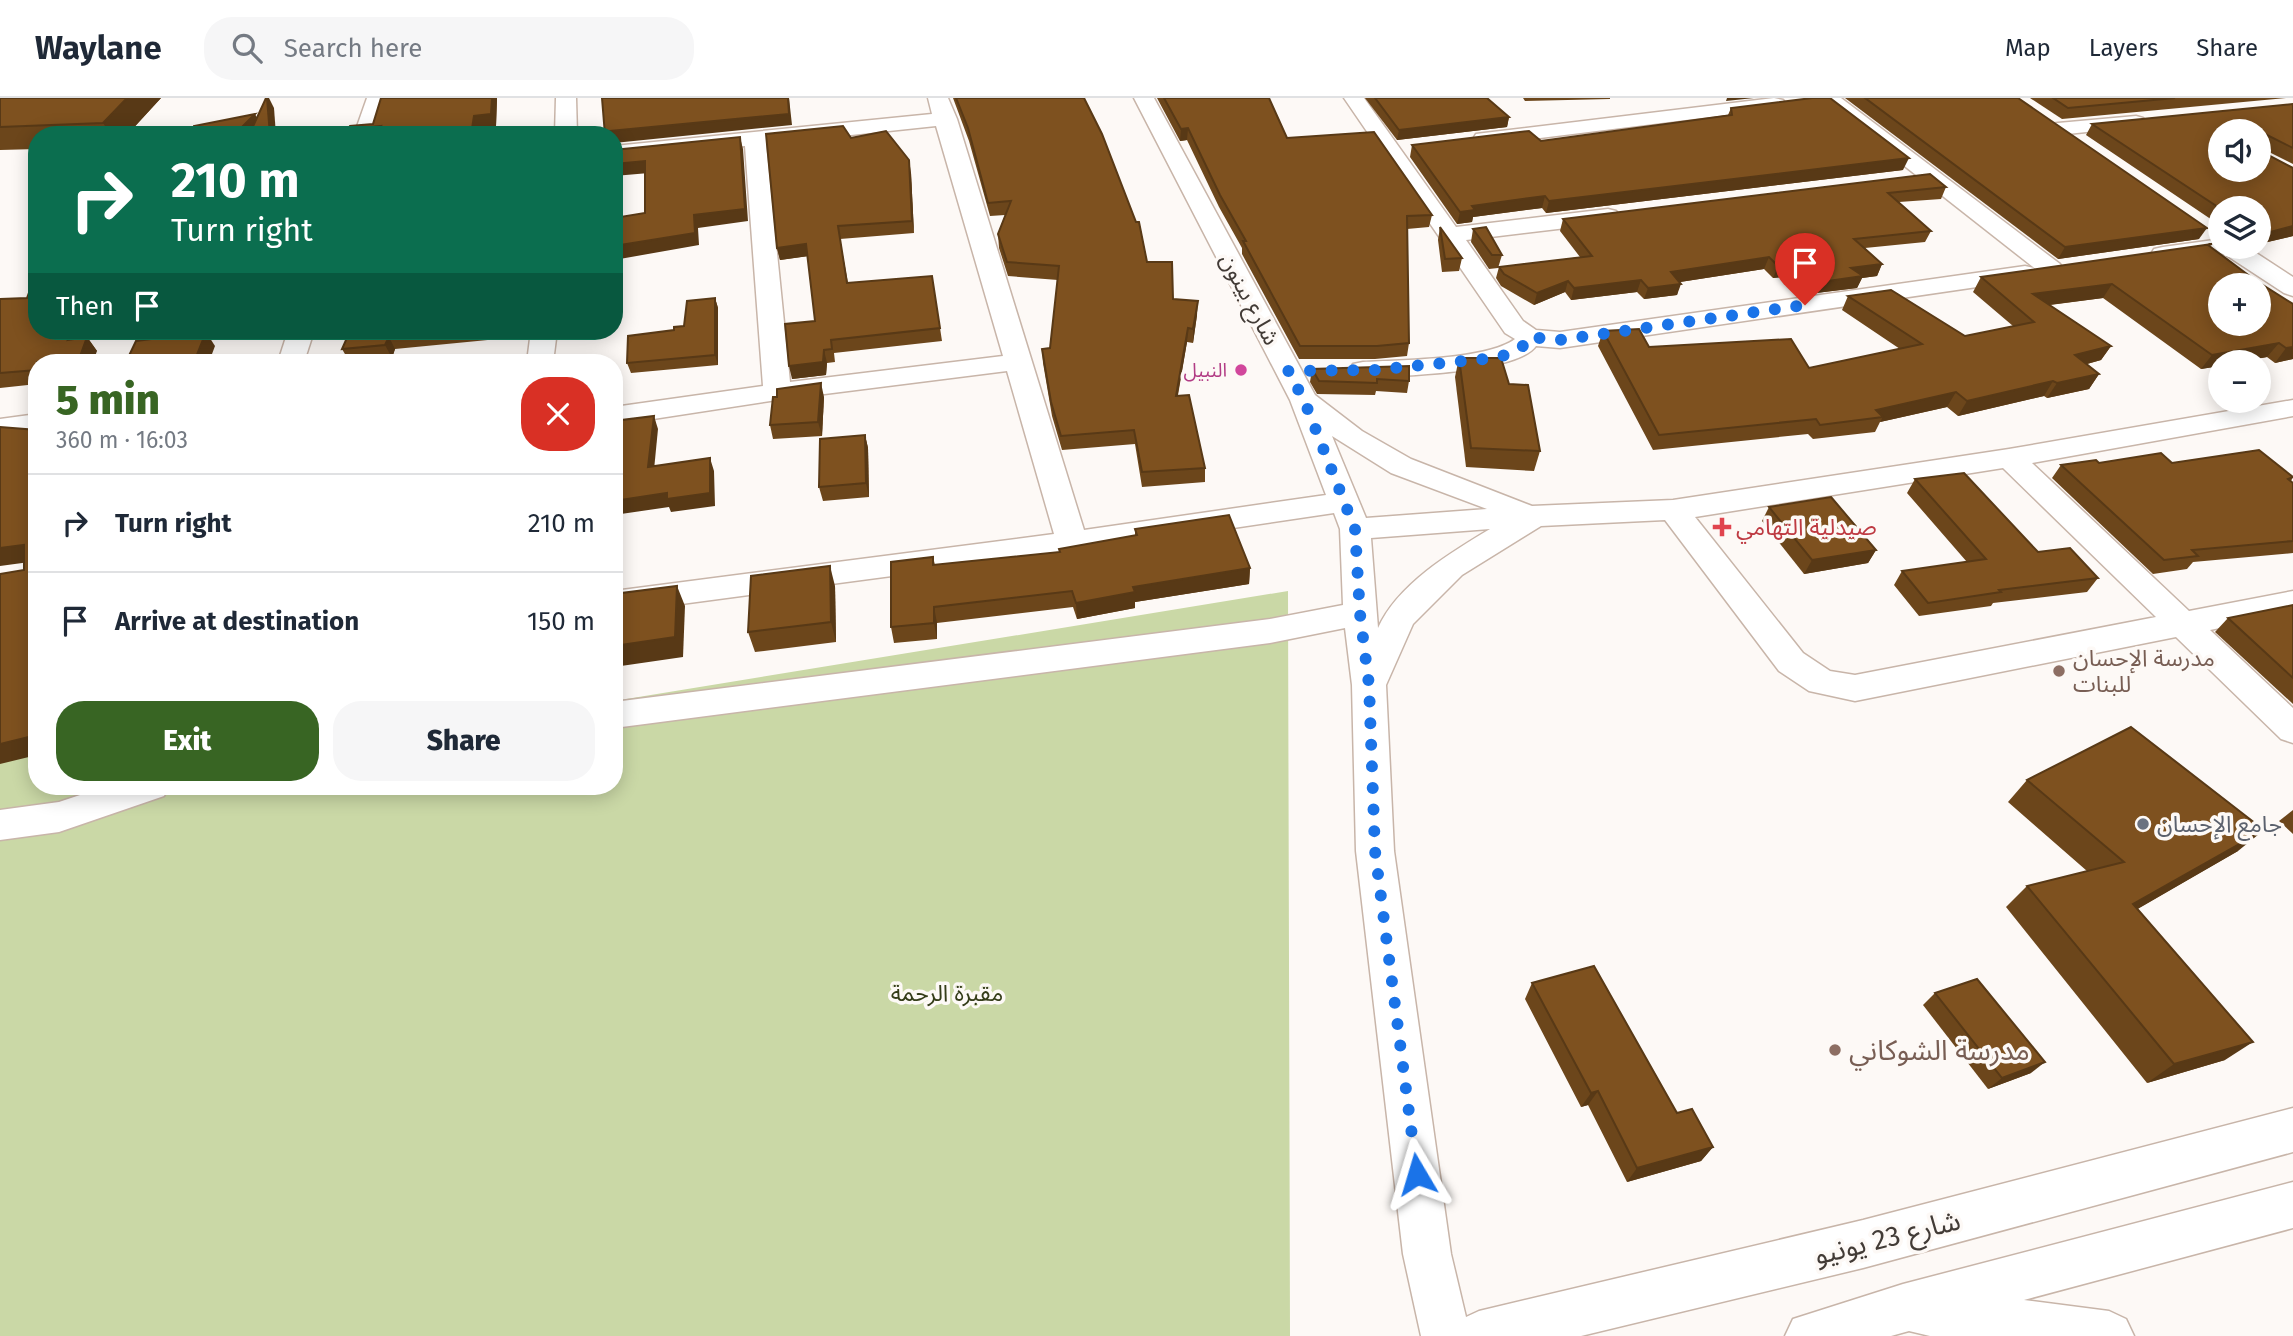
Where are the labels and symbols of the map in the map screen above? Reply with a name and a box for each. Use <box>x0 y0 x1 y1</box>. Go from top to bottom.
pin <box>1775 233 1835 305</box>
street label: شارع بينون <box>1211 248 1286 351</box>
place label: النبيل <box>1184 359 1227 382</box>
marker: النبيل <box>1233 362 1249 378</box>
place label: صيدلية التهامي <box>1736 513 1877 544</box>
marker: صيدلية التهامي <box>1714 519 1730 535</box>
place label: مدرسة الإحسان للبنات <box>2073 644 2215 698</box>
marker: مدرسة الإحسان للبنات <box>2051 663 2067 679</box>
place label: جامع الإحسان <box>2157 810 2282 841</box>
marker: جامع الإحسان <box>2135 816 2151 832</box>
park label: مقبرة الرحمة <box>891 979 1003 1007</box>
place label: مدرسة الشوكاني <box>1849 1034 2030 1071</box>
marker: مدرسة الشوكاني <box>1827 1042 1843 1058</box>
position arrow <box>1380 1137 1454 1211</box>
street label: شارع 23 يونيو <box>1810 1203 1965 1276</box>

